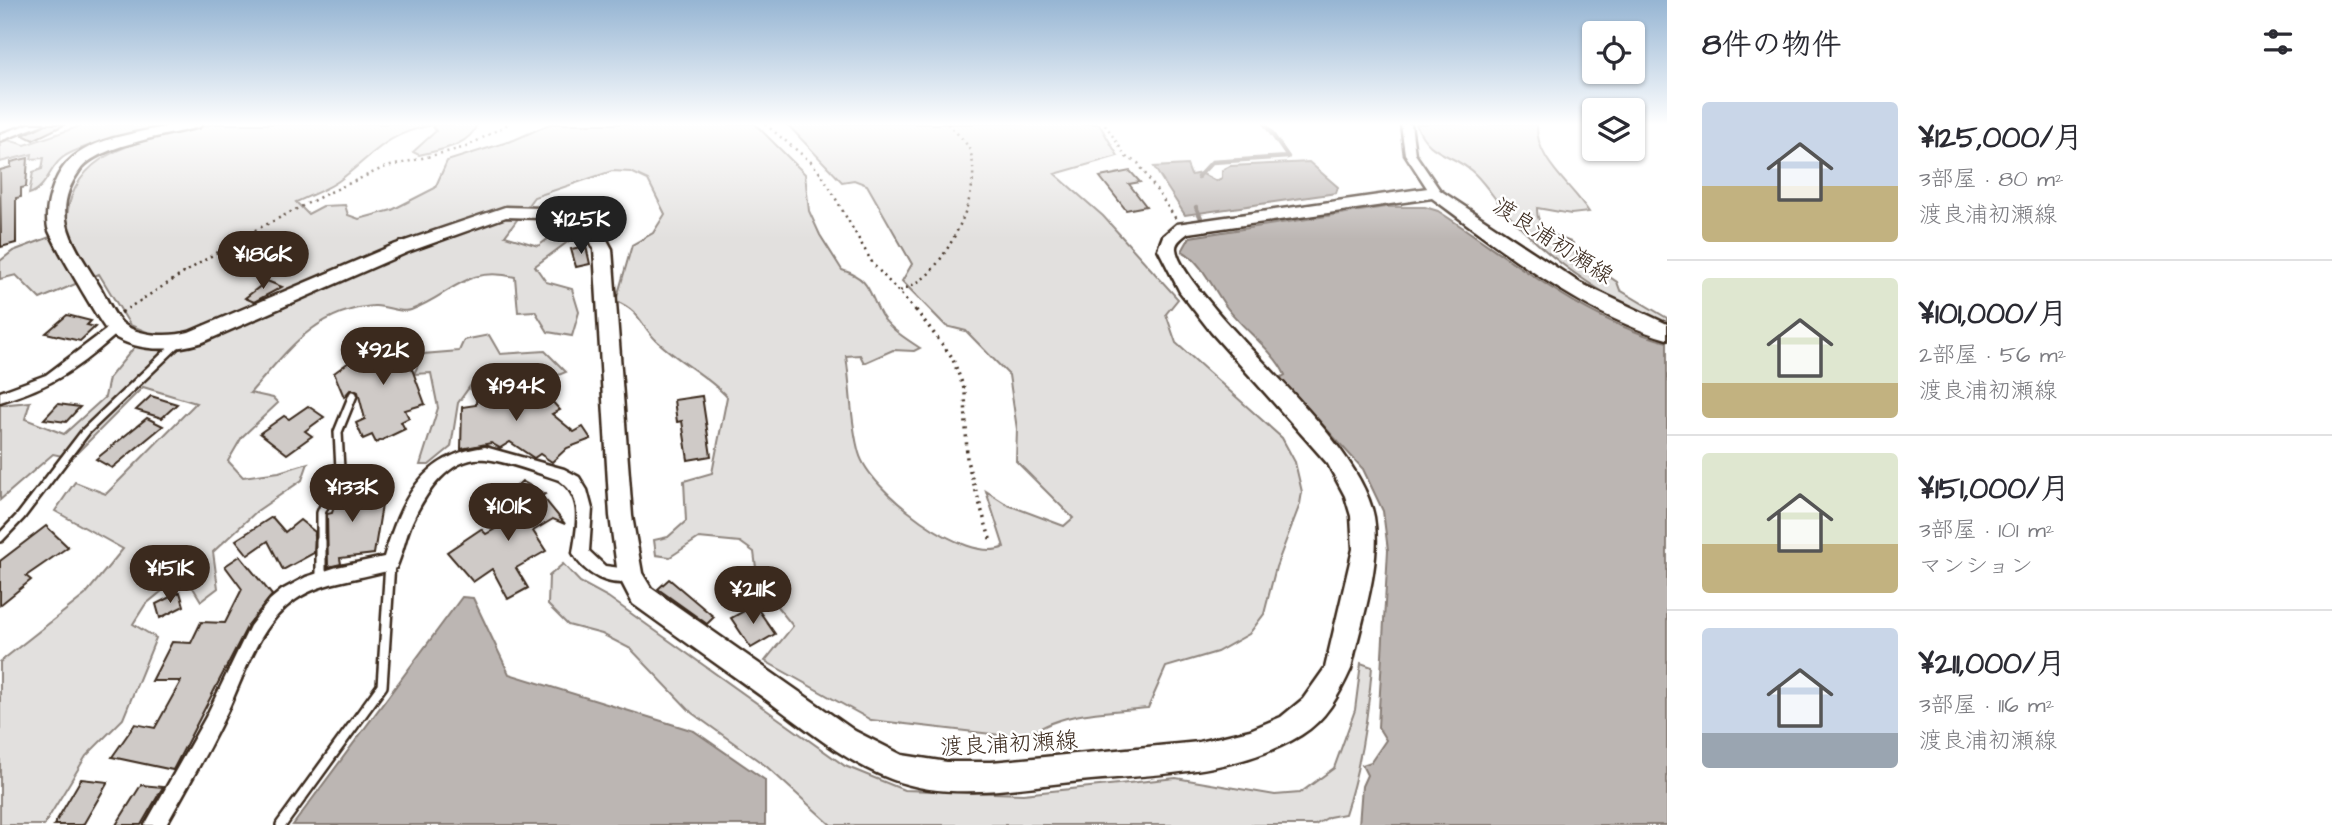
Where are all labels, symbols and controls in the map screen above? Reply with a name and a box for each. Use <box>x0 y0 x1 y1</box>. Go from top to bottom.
map controls <box>1582 21 1645 161</box>
button: locate <box>1582 21 1645 84</box>
icon: filters <box>2259 23 2297 61</box>
text: 8件の物件 <box>1702 24 1841 66</box>
button: layers <box>1582 98 1645 161</box>
text: ¥125,000/月 <box>1919 117 2083 159</box>
icon: home <box>1758 130 1842 214</box>
text: 3部屋 · 80 m² <box>1919 163 2064 195</box>
street label: 渡良浦初瀬線 <box>1486 190 1620 292</box>
pin: ¥125K <box>532 196 630 256</box>
text: 渡良浦初瀬線 <box>1919 199 2057 231</box>
text: ¥125K <box>552 203 610 235</box>
pin: ¥186K <box>214 232 312 291</box>
text: ¥186K <box>234 238 292 270</box>
text: ¥101,000/月 <box>1919 293 2067 335</box>
icon: home <box>1758 306 1842 390</box>
pin: ¥92K <box>342 328 424 387</box>
text: ¥92K <box>357 334 409 366</box>
text: 2部屋 · 56 m² <box>1919 339 2066 371</box>
pin: ¥194K <box>467 364 565 423</box>
text: ¥194K <box>487 370 545 402</box>
text: 渡良浦初瀬線 <box>1919 375 2057 407</box>
pin: ¥133K <box>303 464 401 524</box>
text: ¥151,000/月 <box>1919 468 2070 510</box>
text: ¥133K <box>326 471 378 503</box>
icon: home <box>1758 481 1842 565</box>
pin: ¥101K <box>459 484 557 543</box>
text: ¥101K <box>485 490 531 522</box>
text: 3部屋 · 101 m² <box>1919 514 2054 546</box>
pin: ¥151K <box>121 546 219 605</box>
text: マンション <box>1919 550 2033 582</box>
text: ¥151K <box>146 552 194 584</box>
pin: ¥211K <box>704 566 802 626</box>
text: ¥211K <box>730 573 776 605</box>
text: ¥211,000/月 <box>1919 643 2066 685</box>
icon: home <box>1758 656 1842 740</box>
text: 3部屋 · 116 m² <box>1919 689 2054 721</box>
street label: 渡良浦初瀬線 <box>939 724 1079 764</box>
text: 渡良浦初瀬線 <box>1919 725 2057 757</box>

